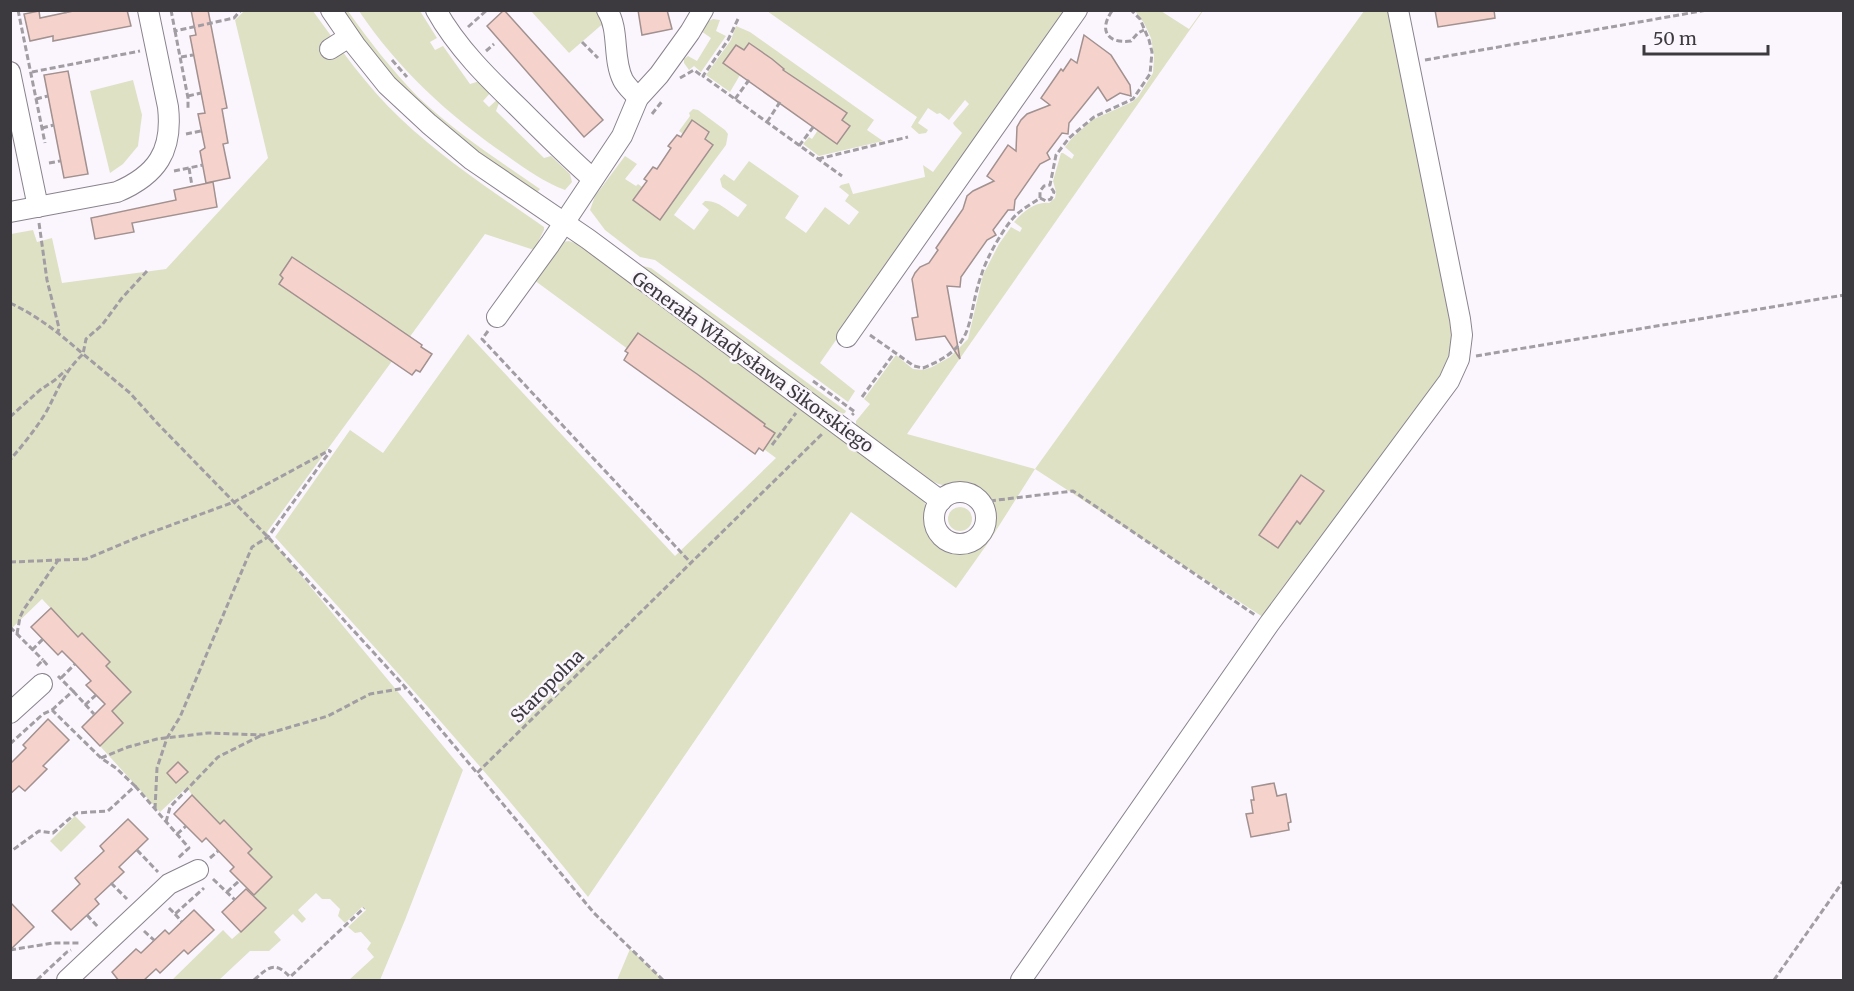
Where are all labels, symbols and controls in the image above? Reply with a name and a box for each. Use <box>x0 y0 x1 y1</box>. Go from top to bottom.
scale bar <box>1644 18 1768 56</box>
text: 50 m <box>1653 27 1697 50</box>
street label: Generała Władysława Sikorskiego <box>628 267 878 457</box>
street label: Staropolna <box>505 644 589 728</box>

